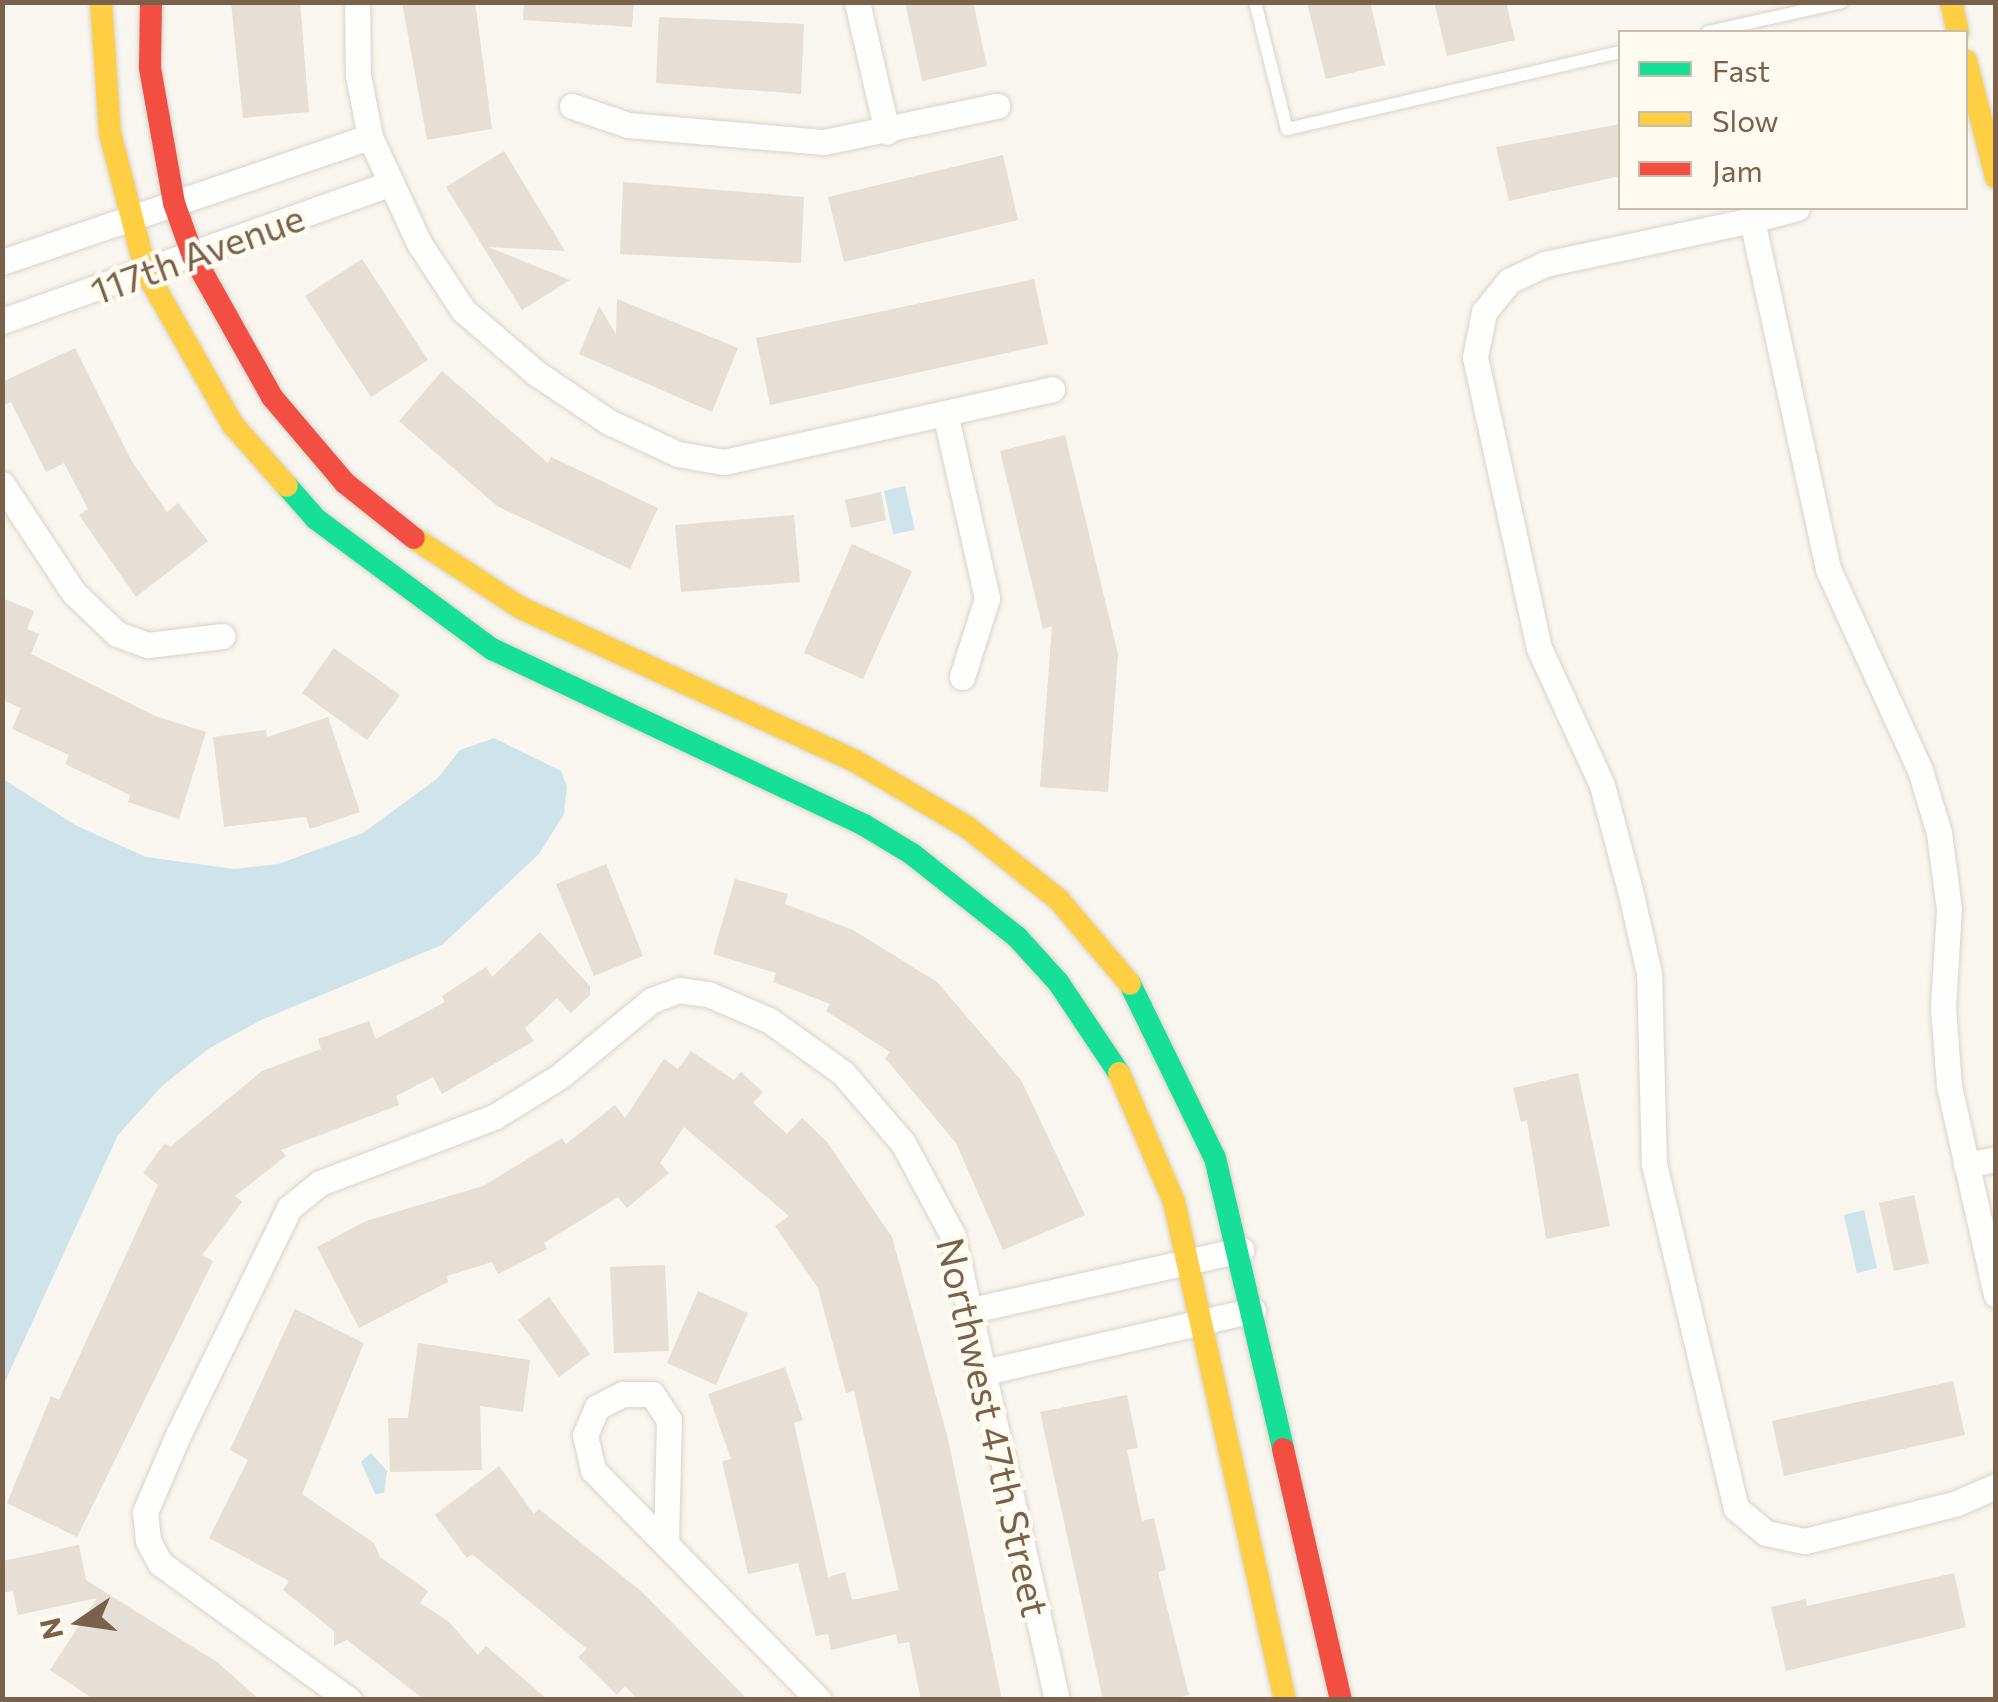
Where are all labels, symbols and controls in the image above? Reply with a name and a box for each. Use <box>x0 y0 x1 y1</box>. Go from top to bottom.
legend <box>1618 30 1968 210</box>
text: Fast <box>1712 51 1770 88</box>
text: Slow <box>1712 101 1779 138</box>
text: Jam <box>1712 151 1763 188</box>
street label: 117th Avenue <box>84 193 310 313</box>
street label: Northwest 47th Street <box>928 1233 1060 1621</box>
north arrow <box>30 1572 130 1672</box>
text: N <box>32 1615 70 1643</box>

